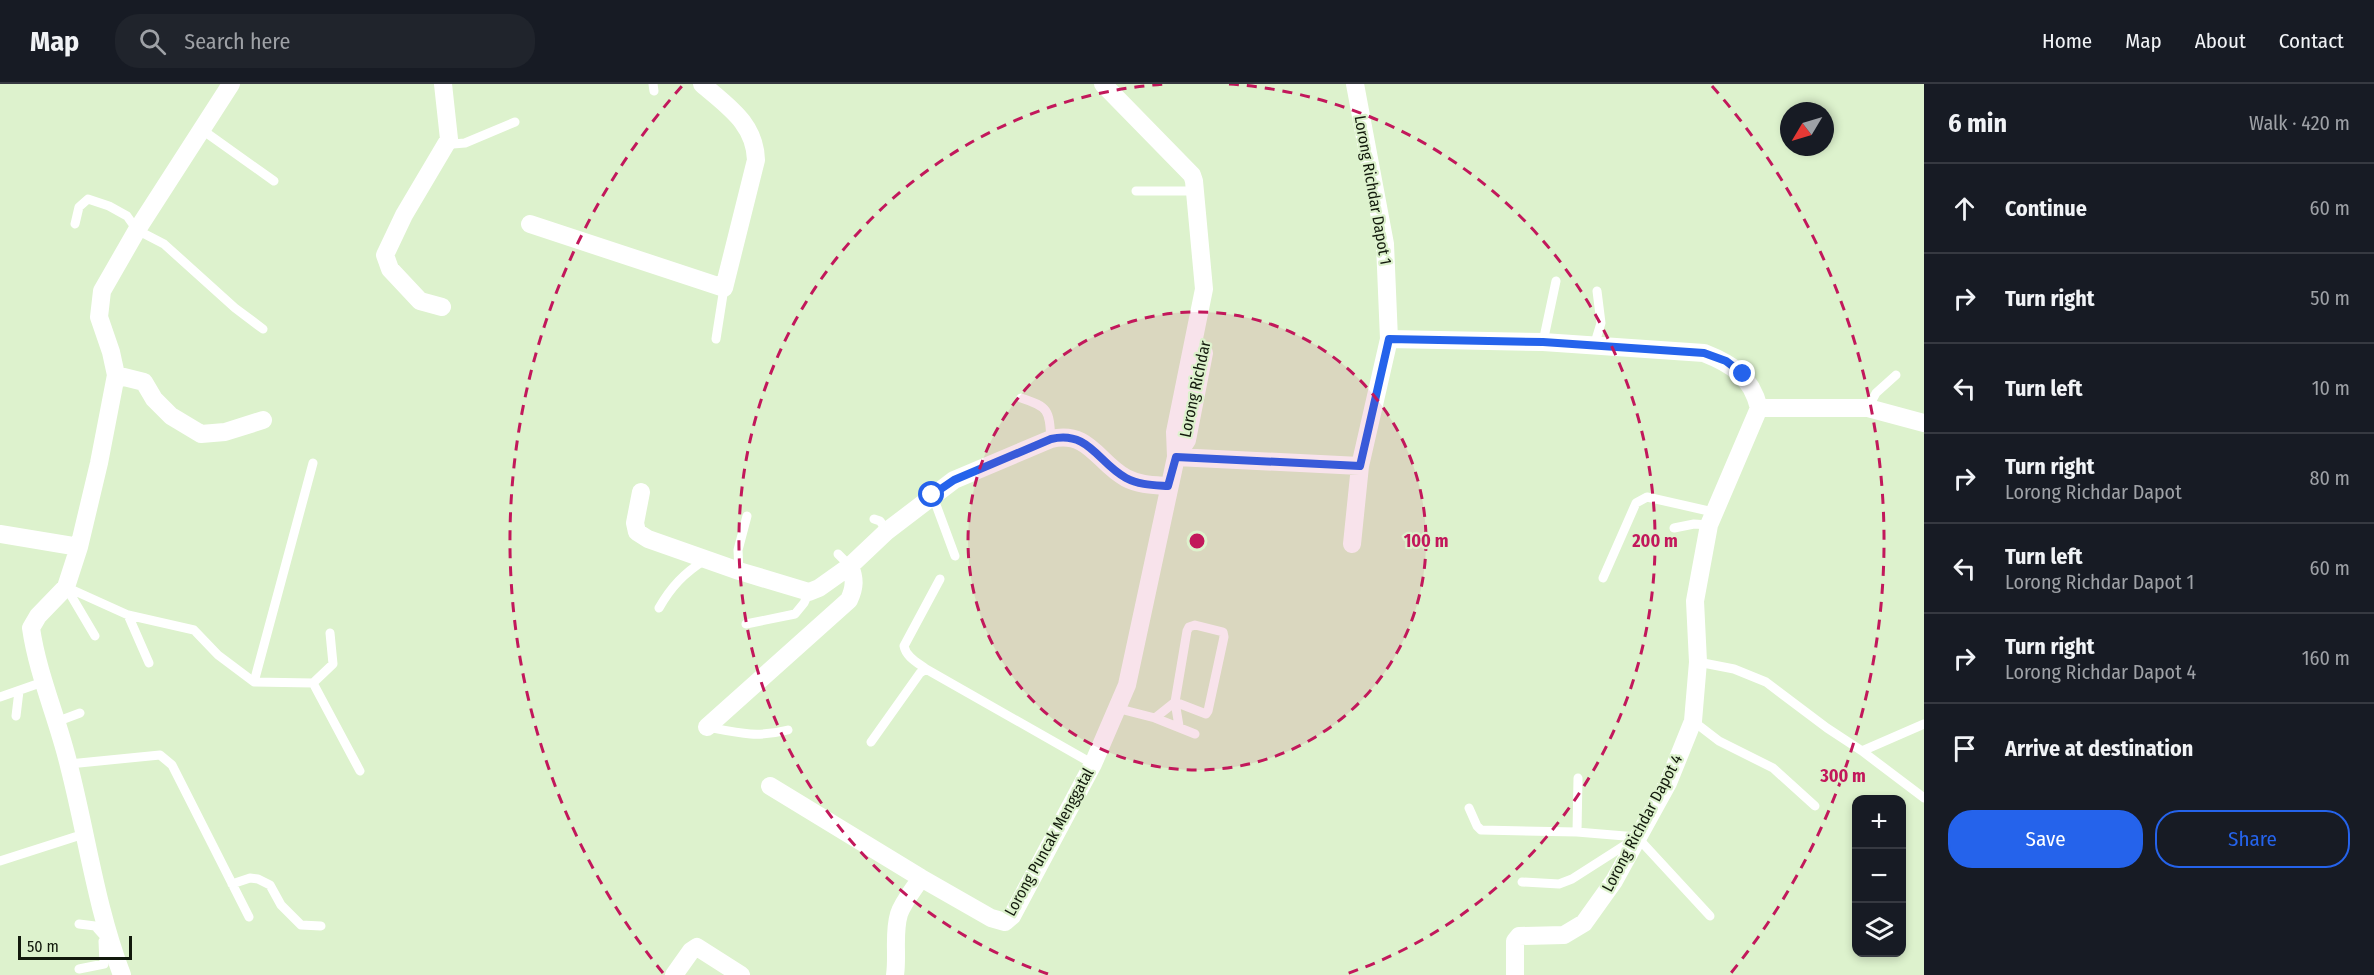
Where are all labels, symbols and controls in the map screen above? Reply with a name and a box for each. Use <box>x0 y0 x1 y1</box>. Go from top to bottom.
search box <box>115 14 535 68</box>
text: Map <box>30 25 79 58</box>
icon: search <box>136 25 169 58</box>
text: Search here <box>184 28 290 55</box>
text: Home <box>2042 28 2092 54</box>
text: Map <box>2125 28 2162 54</box>
text: About <box>2195 28 2246 54</box>
text: Contact <box>2279 28 2344 54</box>
north arrow <box>1780 102 1834 156</box>
text: 6 min <box>1948 108 2007 139</box>
text: Walk · 420 m <box>2249 111 2350 135</box>
street label: Lorong Richdar Dapot 1 <box>1351 114 1395 266</box>
icon: ahead <box>1948 192 1981 225</box>
text: Continue <box>2005 195 2087 222</box>
text: 60 m <box>2310 196 2350 220</box>
icon: right <box>1948 282 1981 315</box>
text: Turn right <box>2005 285 2094 312</box>
text: 50 m <box>2310 286 2350 310</box>
street label: Lorong Richdar <box>1175 338 1215 439</box>
route end <box>1729 360 1755 386</box>
icon: left <box>1948 372 1981 405</box>
text: Turn left <box>2005 375 2083 402</box>
text: 10 m <box>2312 376 2350 400</box>
text: Turn right <box>2005 453 2094 480</box>
icon: right <box>1948 462 1981 495</box>
text: 80 m <box>2310 466 2350 490</box>
text: Lorong Richdar Dapot <box>2005 480 2182 504</box>
route start <box>918 481 944 507</box>
text: 100 m <box>1404 530 1448 552</box>
text: 200 m <box>1631 530 1678 552</box>
centre of rings <box>1187 531 1207 551</box>
text: Turn left <box>2005 543 2083 570</box>
icon: left <box>1948 552 1981 585</box>
text: 60 m <box>2310 556 2350 580</box>
text: Lorong Richdar Dapot 1 <box>2005 570 2194 594</box>
text: Turn right <box>2005 633 2094 660</box>
icon: right <box>1948 642 1981 675</box>
text: 160 m <box>2302 646 2350 670</box>
text: Lorong Richdar Dapot 4 <box>2005 660 2196 684</box>
icon: arrive <box>1948 732 1981 765</box>
text: Arrive at destination <box>2005 735 2193 762</box>
street label: Lorong Richdar Dapot 4 <box>1598 751 1686 895</box>
street label: Lorong Puncak Menggatal <box>1000 765 1098 919</box>
text: 300 m <box>1819 765 1866 787</box>
map controls <box>1852 795 1906 957</box>
button: + <box>1852 795 1906 849</box>
button: Save <box>1948 810 2143 868</box>
button: Share <box>2155 810 2350 868</box>
button: − <box>1852 849 1906 903</box>
button: layers <box>1852 903 1906 957</box>
scale bar <box>18 933 132 960</box>
text: 50 m <box>27 937 59 956</box>

